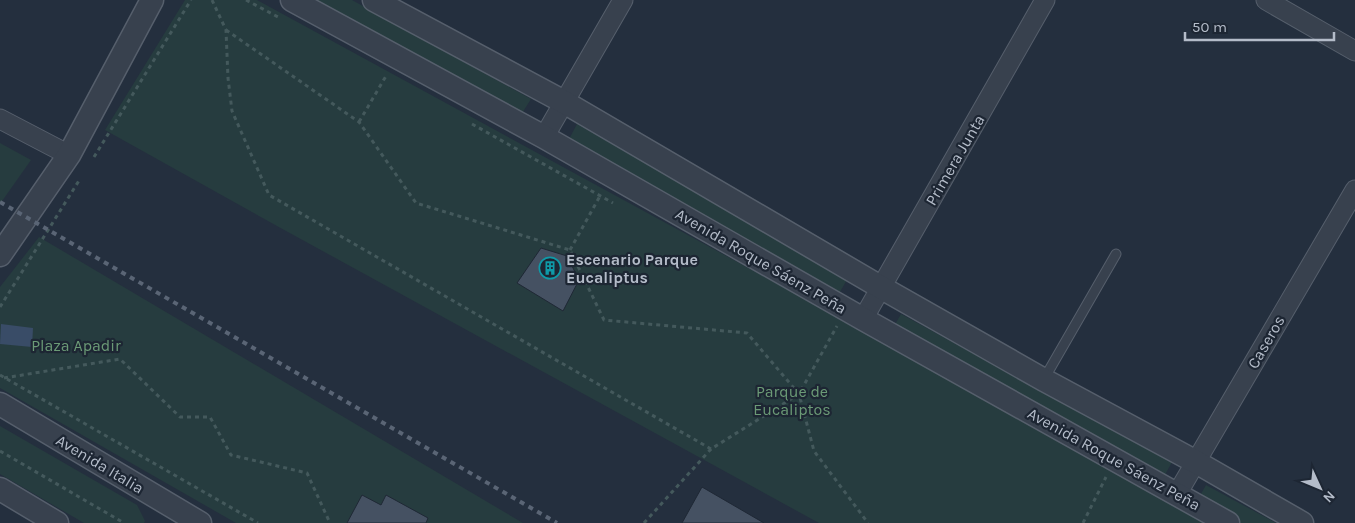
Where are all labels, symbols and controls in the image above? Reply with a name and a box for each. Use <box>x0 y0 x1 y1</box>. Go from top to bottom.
scale bar <box>1185 10 1334 42</box>
text: 50 m <box>1192 18 1227 36</box>
street label: Primera Junta <box>921 111 989 209</box>
street label: Avenida Roque Sáenz Peña <box>672 204 850 318</box>
place label: Escenario Parque Eucaliptus <box>566 250 698 287</box>
building icon: Escenario Parque Eucaliptus <box>538 256 562 280</box>
street label: Caseros <box>1243 312 1289 372</box>
park label: Plaza Apadir <box>31 336 121 355</box>
park label: Parque de Eucaliptos <box>753 382 831 419</box>
street label: Avenida Roque Sáenz Peña <box>1024 404 1204 514</box>
street label: Avenida Italia <box>53 430 147 498</box>
north arrow <box>1295 463 1345 513</box>
text: N <box>1319 487 1339 506</box>

